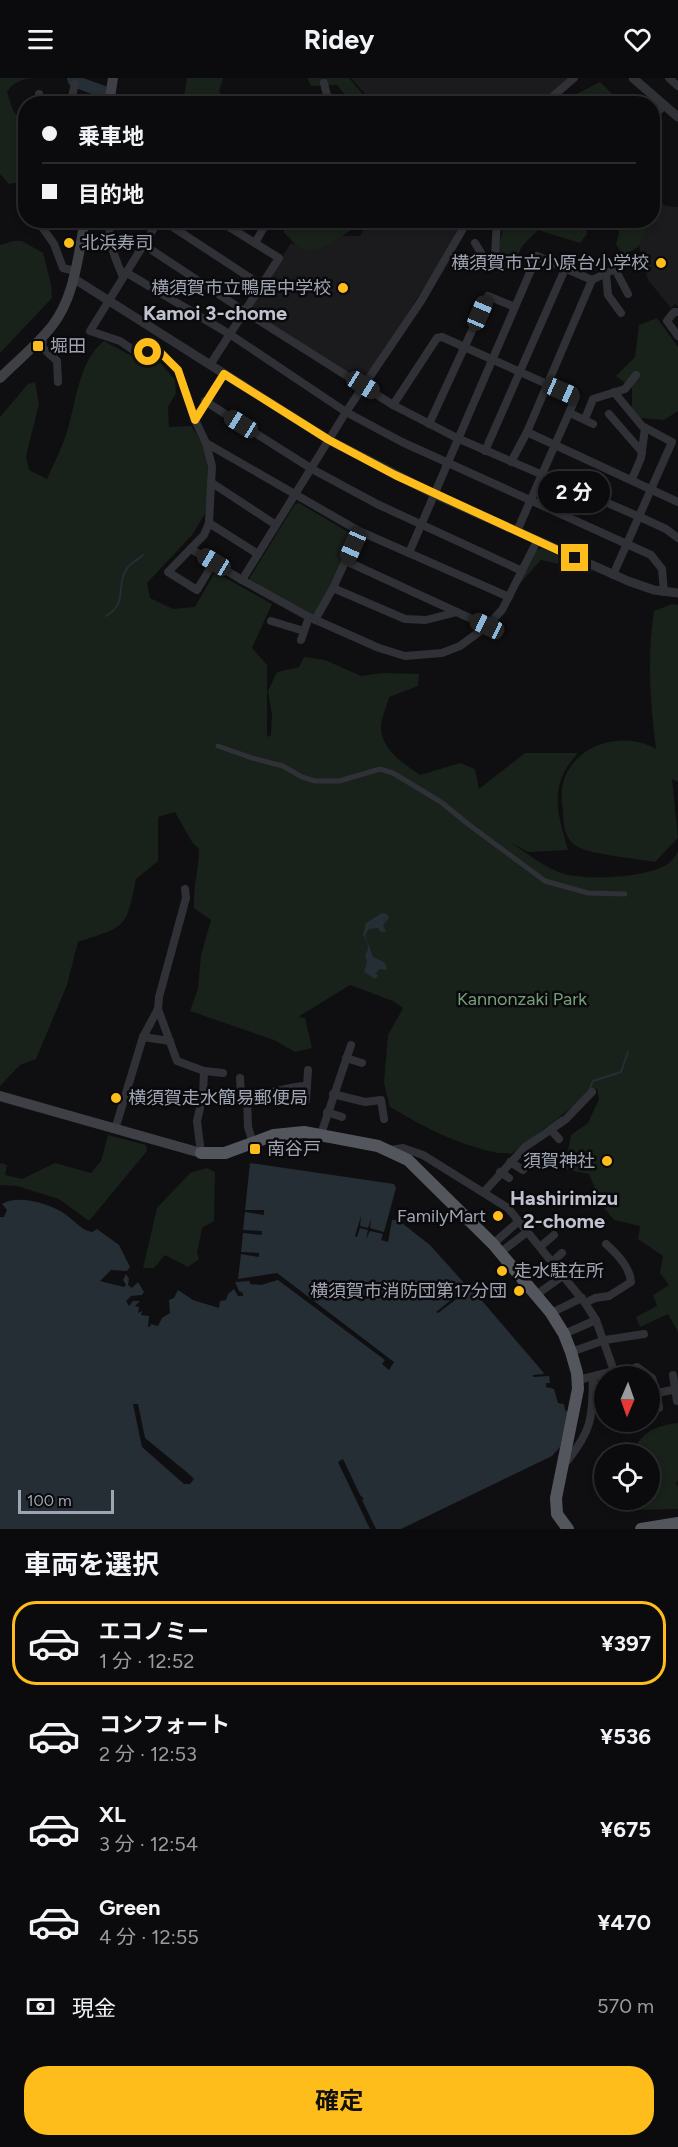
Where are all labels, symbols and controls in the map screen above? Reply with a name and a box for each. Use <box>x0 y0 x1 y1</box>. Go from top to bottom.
icon: menu <box>24 23 57 56</box>
text: Ridey <box>304 23 374 56</box>
icon: heart <box>621 23 654 56</box>
text: 乗車地 <box>78 123 144 150</box>
text: 目的地 <box>78 181 144 208</box>
place label: 北浜寿司 <box>81 232 153 254</box>
marker: 北浜寿司 <box>62 236 76 250</box>
place label: 横須賀市立小原台小学校 <box>451 252 649 274</box>
marker: 横須賀市立小原台小学校 <box>654 256 668 270</box>
place label: 横須賀市立鴨居中学校 <box>151 277 331 299</box>
marker: 横須賀市立鴨居中学校 <box>336 281 350 295</box>
car <box>465 293 495 333</box>
district label: Kamoi 3-chome <box>143 301 287 325</box>
place label: 堀田 <box>50 335 86 357</box>
route start <box>134 338 161 365</box>
marker: 堀田 <box>31 339 45 353</box>
car <box>343 368 383 402</box>
car <box>542 375 582 407</box>
car <box>221 407 261 441</box>
callout: 2 分 <box>539 471 611 513</box>
text: 2 分 <box>556 480 592 504</box>
car <box>337 526 369 566</box>
route end <box>561 544 588 571</box>
car <box>194 545 234 579</box>
car <box>467 610 507 642</box>
park label: Kannonzaki Park <box>457 988 587 1010</box>
place label: 横須賀走水簡易郵便局 <box>128 1087 308 1109</box>
marker: 横須賀走水簡易郵便局 <box>109 1091 123 1105</box>
place label: 南谷戸 <box>267 1138 321 1160</box>
marker: 南谷戸 <box>248 1142 262 1156</box>
place label: 須賀神社 <box>523 1150 595 1172</box>
marker: 須賀神社 <box>600 1154 614 1168</box>
district label: Hashirimizu 2-chome <box>510 1186 618 1233</box>
place label: FamilyMart <box>397 1205 486 1227</box>
marker: FamilyMart <box>491 1209 505 1223</box>
place label: 走水駐在所 <box>514 1260 604 1282</box>
marker: 走水駐在所 <box>495 1264 509 1278</box>
place label: 横須賀市消防団第17分団 <box>310 1280 507 1302</box>
marker: 横須賀市消防団第17分団 <box>512 1284 526 1298</box>
north arrow <box>594 1366 660 1432</box>
map controls <box>594 1366 660 1510</box>
button: locate <box>594 1444 660 1510</box>
scale bar <box>18 1487 114 1514</box>
text: 100 m <box>27 1491 72 1510</box>
text: 車両を選択 <box>24 1548 159 1581</box>
icon: car <box>27 1616 81 1670</box>
text: エコノミー <box>99 1618 209 1645</box>
text: ¥397 <box>601 1630 651 1657</box>
text: 1 分 · 12:52 <box>99 1649 194 1673</box>
icon: car <box>27 1709 81 1763</box>
text: コンフォート <box>99 1711 230 1738</box>
text: ¥536 <box>600 1723 651 1750</box>
text: 2 分 · 12:53 <box>99 1742 197 1766</box>
text: XL <box>99 1801 126 1828</box>
icon: car <box>27 1802 81 1856</box>
text: ¥675 <box>600 1816 651 1843</box>
text: 3 分 · 12:54 <box>99 1832 198 1856</box>
text: Green <box>99 1894 161 1921</box>
icon: car <box>27 1895 81 1949</box>
text: ¥470 <box>597 1909 651 1936</box>
text: 4 分 · 12:55 <box>99 1925 199 1949</box>
icon: cash <box>24 1990 57 2023</box>
text: 570 m <box>597 1994 654 2018</box>
text: 現金 <box>72 1995 116 2022</box>
button: 確定 <box>24 2066 654 2135</box>

